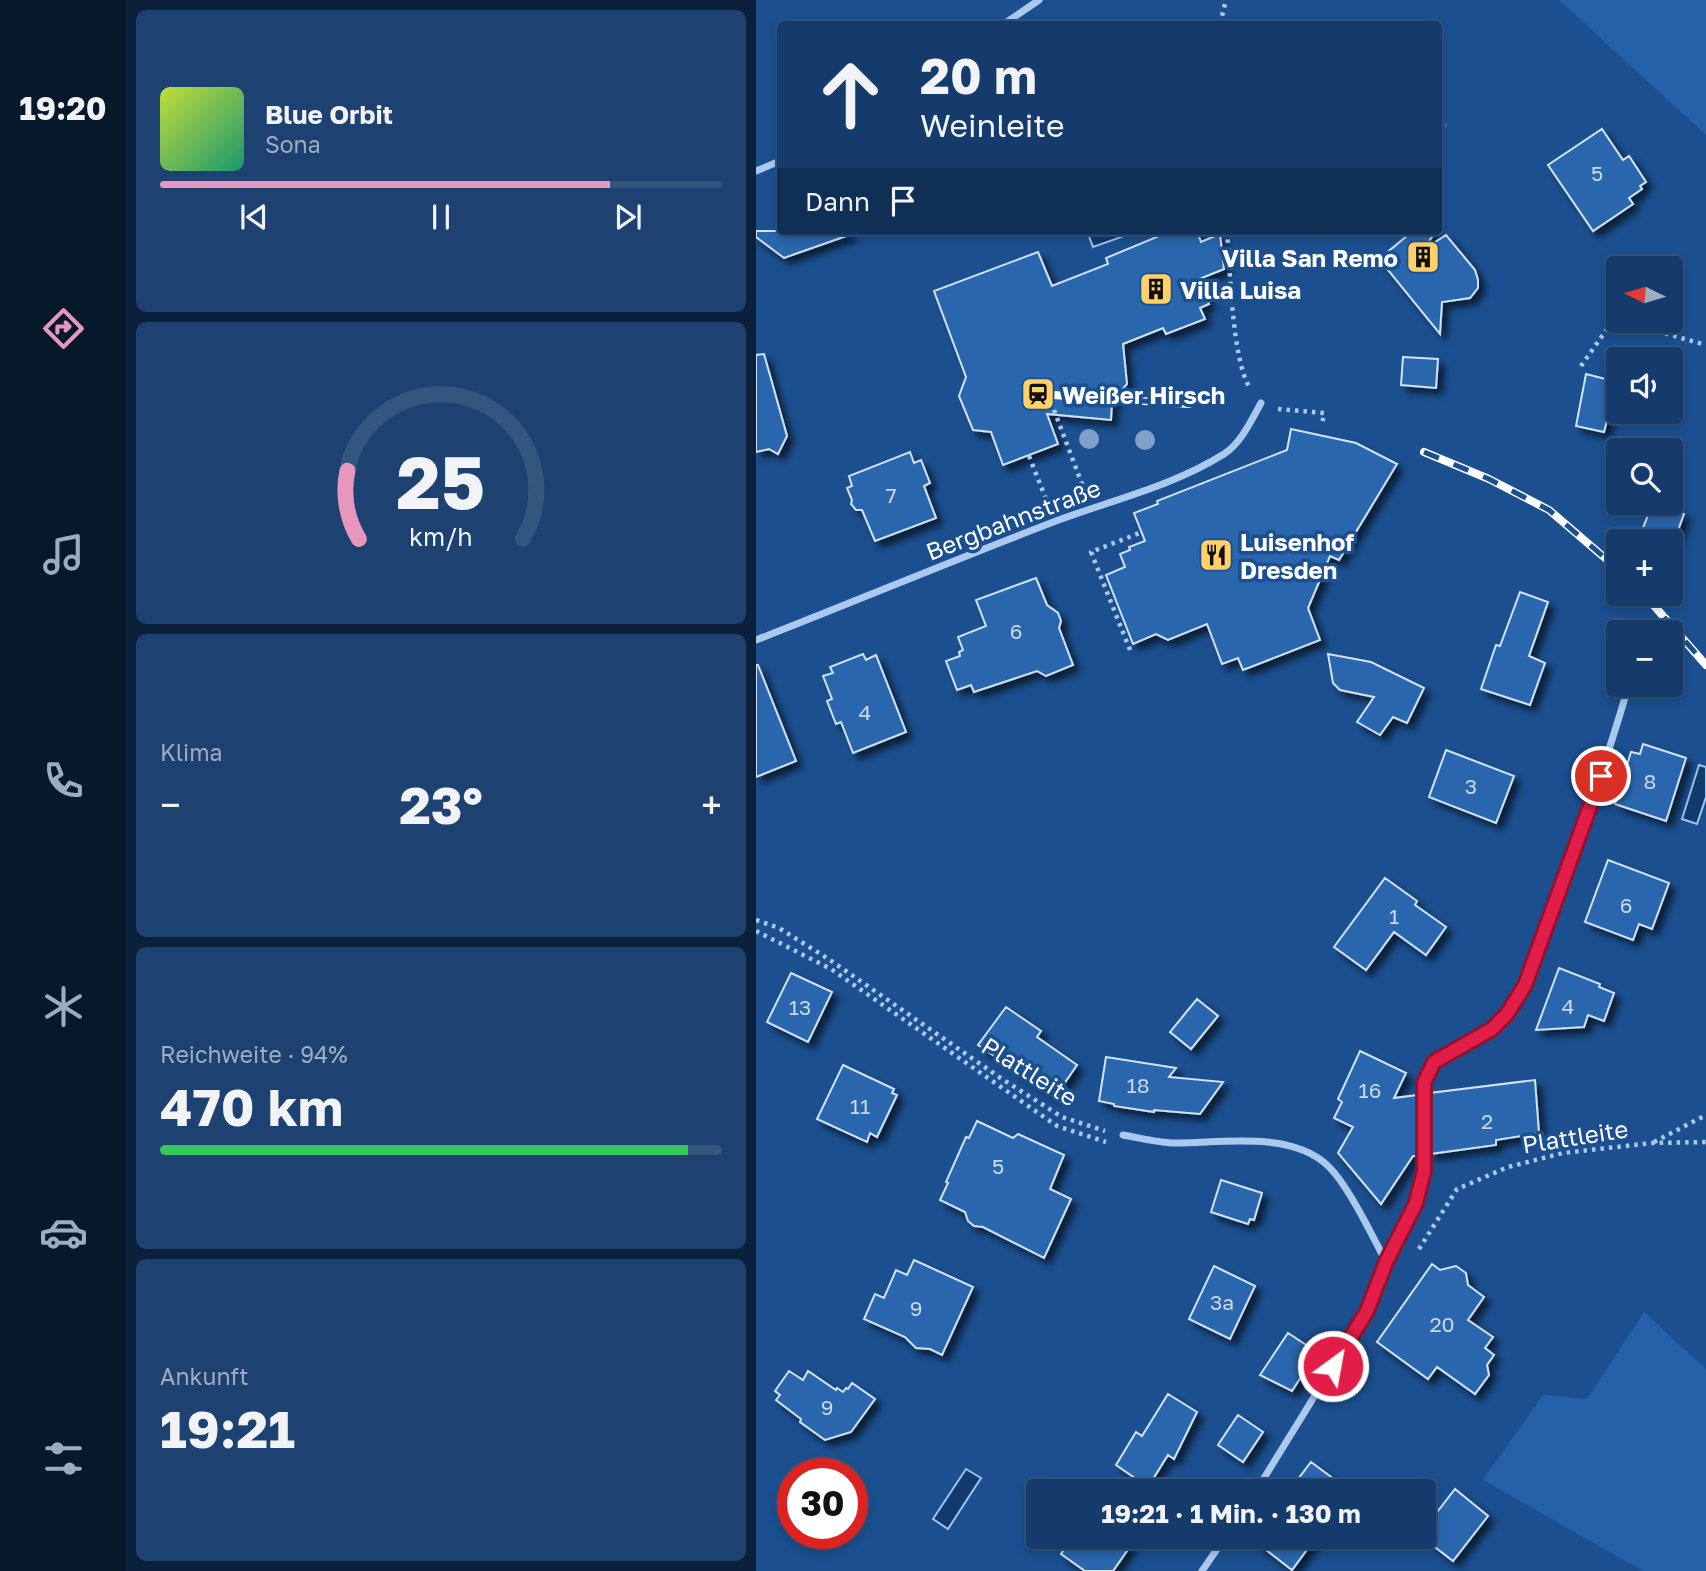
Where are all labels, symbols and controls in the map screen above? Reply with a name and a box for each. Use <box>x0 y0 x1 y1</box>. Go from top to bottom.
text: 20 m <box>920 46 1037 105</box>
icon: ahead <box>805 49 896 140</box>
text: 19:20 <box>19 89 107 127</box>
text: Blue Orbit <box>265 99 393 130</box>
text: Weinleite <box>920 106 1065 144</box>
text: Sona <box>265 130 321 158</box>
house number: 5 <box>1591 160 1603 186</box>
icon: arrive <box>884 182 922 220</box>
text: Dann <box>805 186 870 217</box>
icon: previous <box>235 198 273 236</box>
icon: pause <box>422 198 460 236</box>
icon: next <box>609 198 647 236</box>
building icon: Villa San Remo <box>1404 238 1442 276</box>
place label: Villa San Remo <box>1222 243 1398 272</box>
north arrow <box>1606 256 1684 332</box>
map controls <box>1606 256 1683 697</box>
building icon: Villa Luisa <box>1137 270 1175 308</box>
place label: Villa Luisa <box>1180 275 1301 304</box>
icon: directions <box>39 304 88 353</box>
button: sound <box>1606 347 1683 424</box>
station icon: Weißer Hirsch <box>1019 375 1057 413</box>
place label: Weißer Hirsch <box>1062 380 1225 409</box>
button: search <box>1606 438 1683 515</box>
text: 25 <box>397 439 485 526</box>
street label: Bergbahnstraße <box>922 472 1104 566</box>
house number: 7 <box>885 482 897 508</box>
text: km/h <box>409 521 473 552</box>
place label: Luisenhof Dresden <box>1240 527 1354 584</box>
button: + <box>1606 529 1683 606</box>
icon: music <box>39 530 88 579</box>
restaurant icon: Luisenhof Dresden <box>1197 536 1235 574</box>
house number: 6 <box>1010 618 1022 644</box>
button: − <box>1606 620 1683 697</box>
house number: 4 <box>859 699 871 725</box>
text: Klima <box>160 738 223 766</box>
pin <box>1571 746 1631 806</box>
icon: phone <box>39 756 88 805</box>
icon: arrive <box>1582 757 1620 795</box>
house number: 8 <box>1644 768 1656 794</box>
text: 23° <box>399 773 483 835</box>
house number: 3 <box>1465 773 1477 799</box>
text: − <box>160 782 181 827</box>
text: + <box>701 782 722 827</box>
house number: 6 <box>1620 892 1632 918</box>
house number: 1 <box>1389 903 1399 929</box>
icon: climate <box>39 982 88 1031</box>
house number: 4 <box>1562 993 1574 1019</box>
house number: 13 <box>789 994 811 1020</box>
street label: Plattleite <box>977 1030 1083 1112</box>
text: Reichweite · 94% <box>160 1040 347 1068</box>
house number: 18 <box>1127 1072 1150 1098</box>
text: 470 km <box>160 1075 343 1137</box>
house number: 16 <box>1359 1077 1381 1103</box>
house number: 11 <box>850 1093 870 1119</box>
house number: 2 <box>1481 1108 1493 1134</box>
street label: Plattleite <box>1520 1113 1630 1159</box>
house number: 5 <box>992 1153 1004 1179</box>
icon: car <box>39 1208 88 1257</box>
house number: 3a <box>1210 1289 1234 1315</box>
house number: 9 <box>910 1295 922 1321</box>
house number: 20 <box>1429 1311 1455 1337</box>
position arrow <box>1296 1329 1370 1403</box>
text: Ankunft <box>160 1362 248 1390</box>
house number: 9 <box>821 1394 833 1420</box>
text: 19:21 <box>160 1397 295 1459</box>
icon: filters <box>39 1434 88 1483</box>
speed limit sign: 30 <box>777 1458 868 1549</box>
text: 19:21 · 1 Min. · 130 m <box>1101 1498 1361 1529</box>

